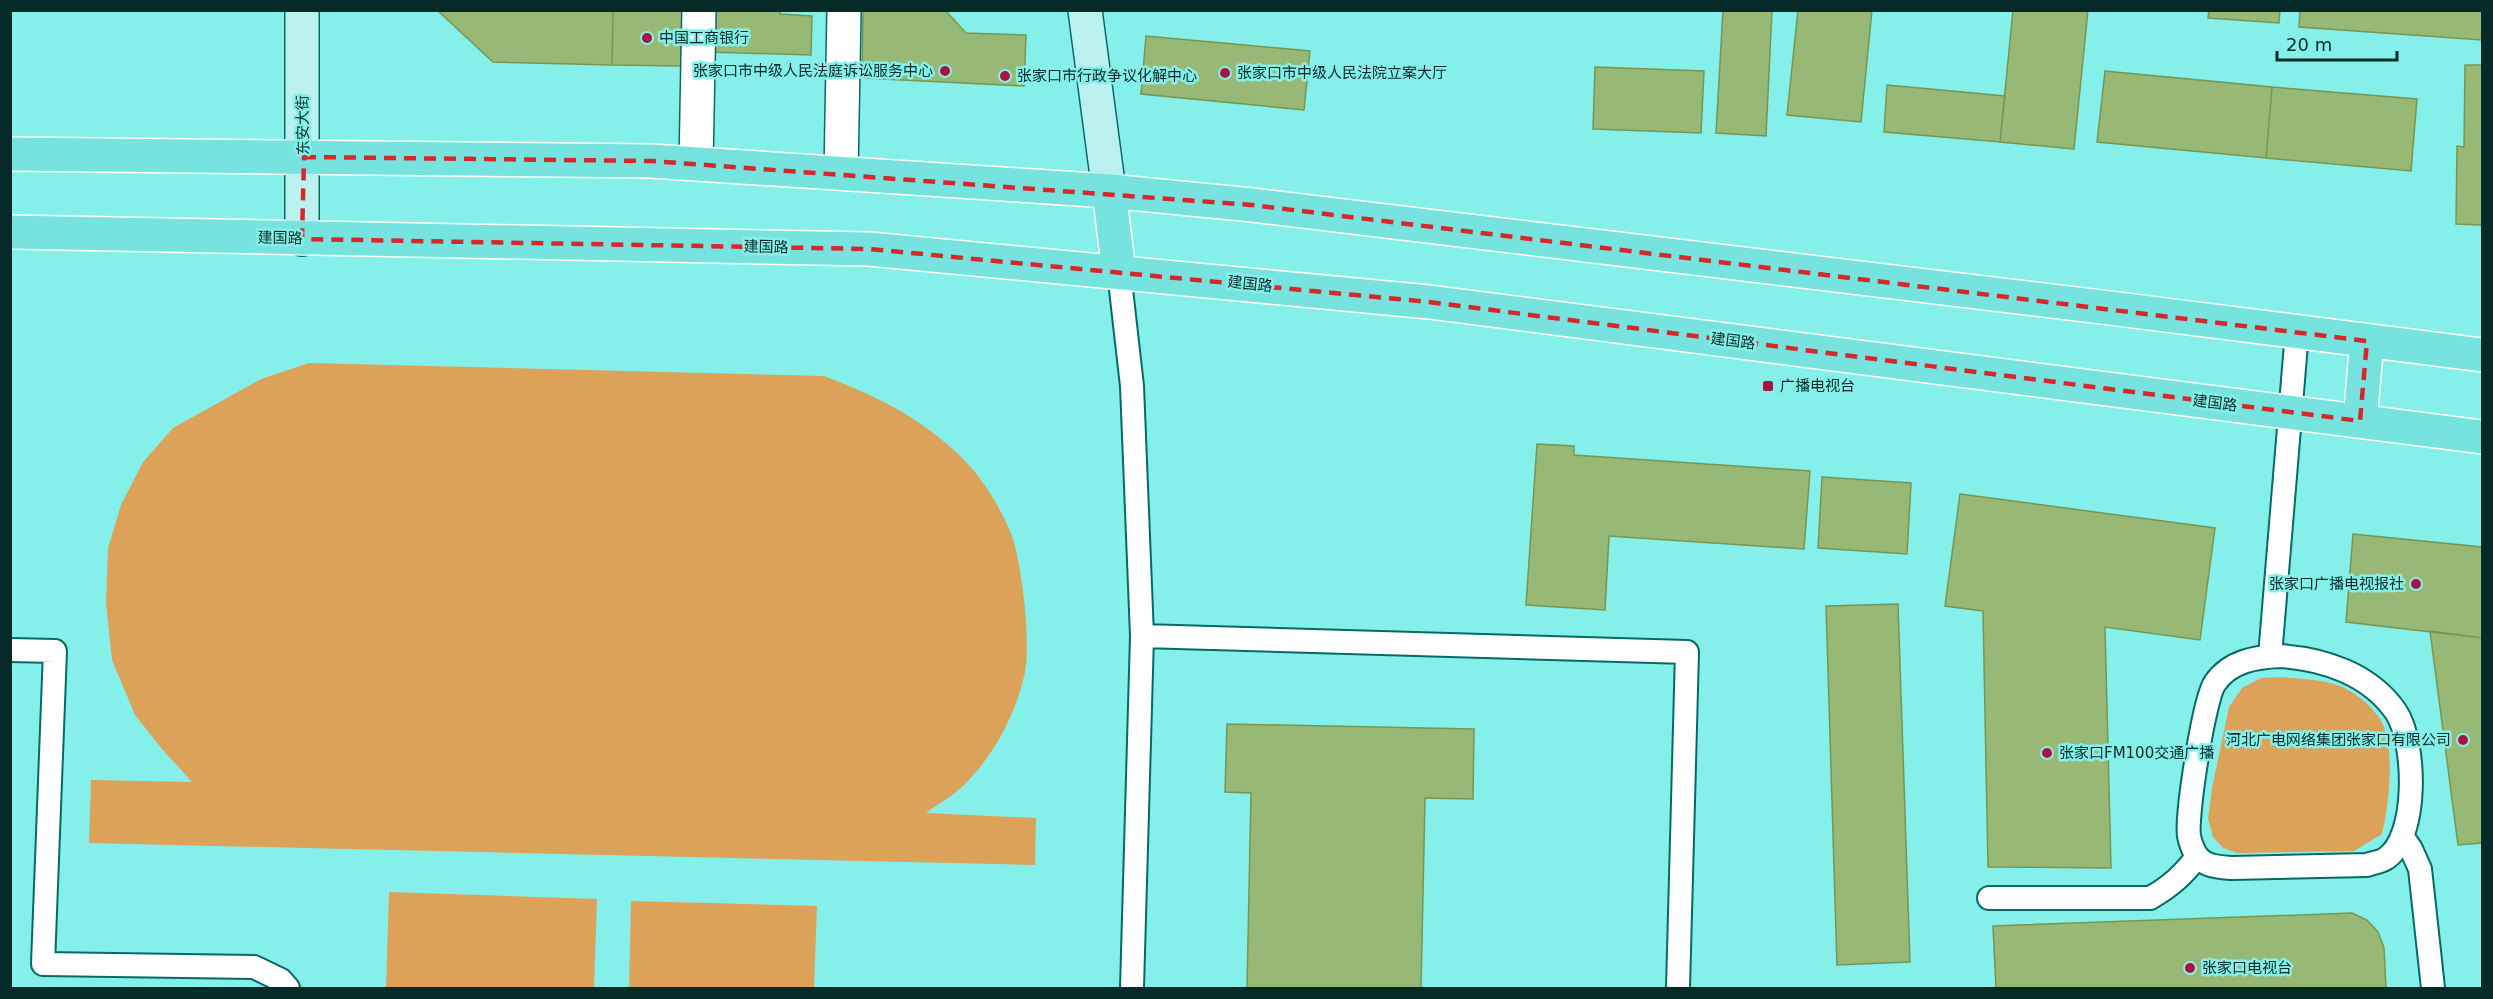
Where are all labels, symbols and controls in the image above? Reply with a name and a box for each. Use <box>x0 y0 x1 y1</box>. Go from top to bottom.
scale bar <box>2277 24 2397 62</box>
place label: 中国工商银行 <box>659 29 749 47</box>
marker: 中国工商银行 <box>640 31 654 45</box>
text: 20 m <box>2286 34 2332 55</box>
place label: 张家口市中级人民法庭诉讼服务中心 <box>693 62 933 80</box>
marker: 张家口市中级人民法庭诉讼服务中心 <box>938 64 952 78</box>
place label: 张家口市中级人民法院立案大厅 <box>1237 64 1447 82</box>
marker: 张家口市中级人民法院立案大厅 <box>1218 66 1232 80</box>
place label: 张家口市行政争议化解中心 <box>1017 67 1197 85</box>
marker: 张家口市行政争议化解中心 <box>998 69 1012 83</box>
street label: 东安大街 <box>293 95 313 155</box>
street label: 建国路 <box>257 229 303 247</box>
street label: 建国路 <box>743 238 789 256</box>
street label: 建国路 <box>1227 273 1273 295</box>
street label: 建国路 <box>1710 329 1756 353</box>
place label: 广播电视台 <box>1780 377 1855 395</box>
marker: 广播电视台 <box>1761 379 1775 393</box>
street label: 建国路 <box>2192 391 2238 415</box>
place label: 张家口广播电视报社 <box>2269 575 2404 593</box>
marker: 张家口广播电视报社 <box>2409 577 2423 591</box>
place label: 河北广电网络集团张家口有限公司 <box>2226 731 2451 749</box>
marker: 河北广电网络集团张家口有限公司 <box>2456 733 2470 747</box>
place label: 张家口FM100交通广播 <box>2059 744 2214 762</box>
marker: 张家口FM100交通广播 <box>2040 746 2054 760</box>
place label: 张家口电视台 <box>2202 959 2292 977</box>
marker: 张家口电视台 <box>2183 961 2197 975</box>

